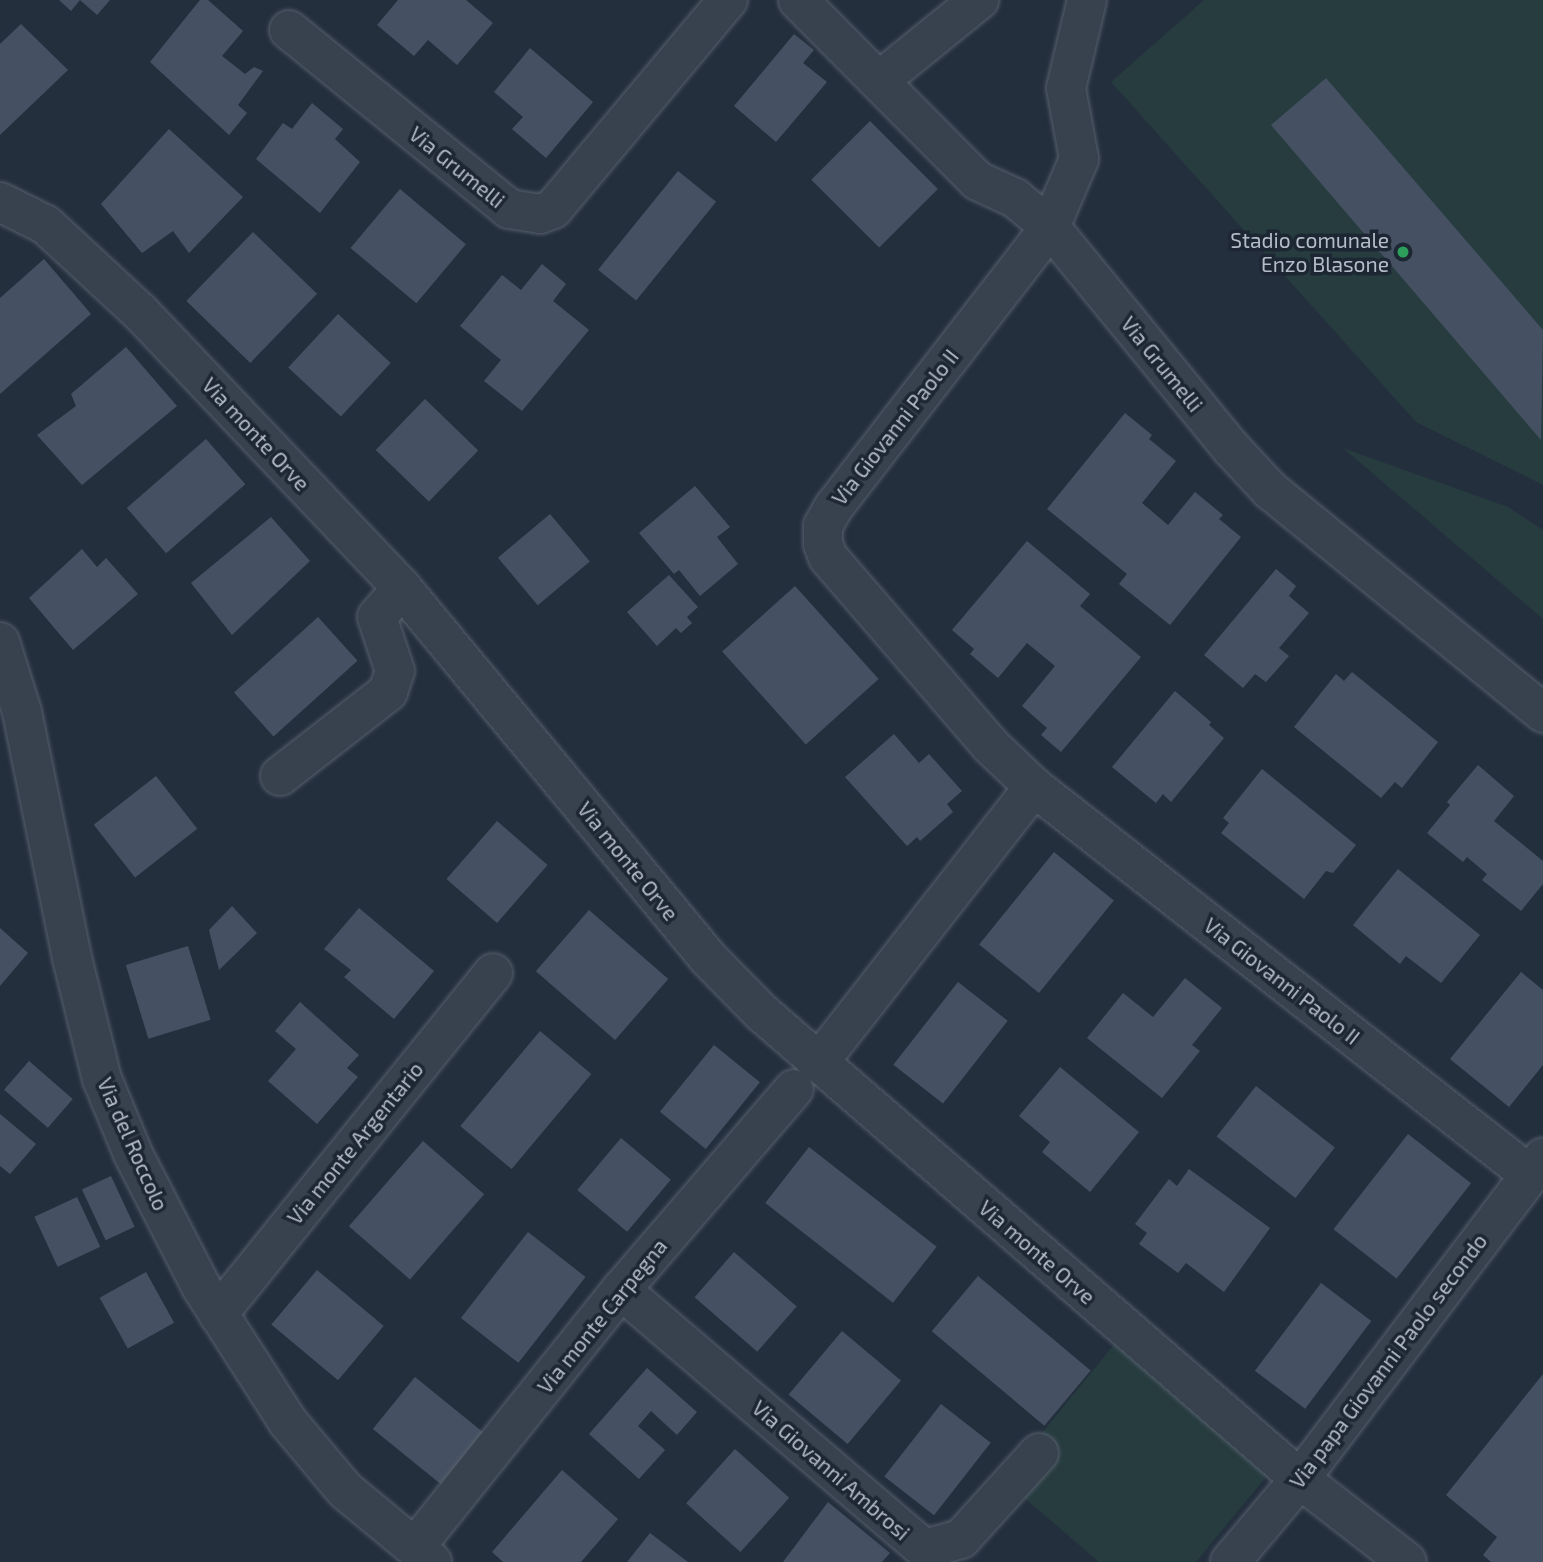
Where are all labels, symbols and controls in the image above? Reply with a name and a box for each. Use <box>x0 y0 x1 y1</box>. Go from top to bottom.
street label: Via Grumelli <box>404 121 510 213</box>
place label: Stadio comunale Enzo Blasone <box>1230 227 1389 277</box>
marker: Stadio comunale Enzo Blasone <box>1395 244 1411 260</box>
street label: Via Grumelli <box>1116 311 1208 417</box>
street label: Via Giovanni Paolo II <box>826 344 964 510</box>
street label: Via monte Orve <box>197 372 315 496</box>
street label: Via monte Orve <box>572 797 684 925</box>
street label: Via Giovanni Paolo II <box>1199 912 1365 1050</box>
street label: Via monte Argentario <box>282 1056 428 1230</box>
street label: Via del Roccolo <box>92 1073 174 1215</box>
street label: Via monte Orve <box>974 1195 1100 1309</box>
street label: Via papa Giovanni Paolo secondo <box>1284 1229 1492 1493</box>
street label: Via monte Carpegna <box>532 1234 672 1398</box>
street label: Via Giovanni Ambrosi <box>747 1395 915 1545</box>

